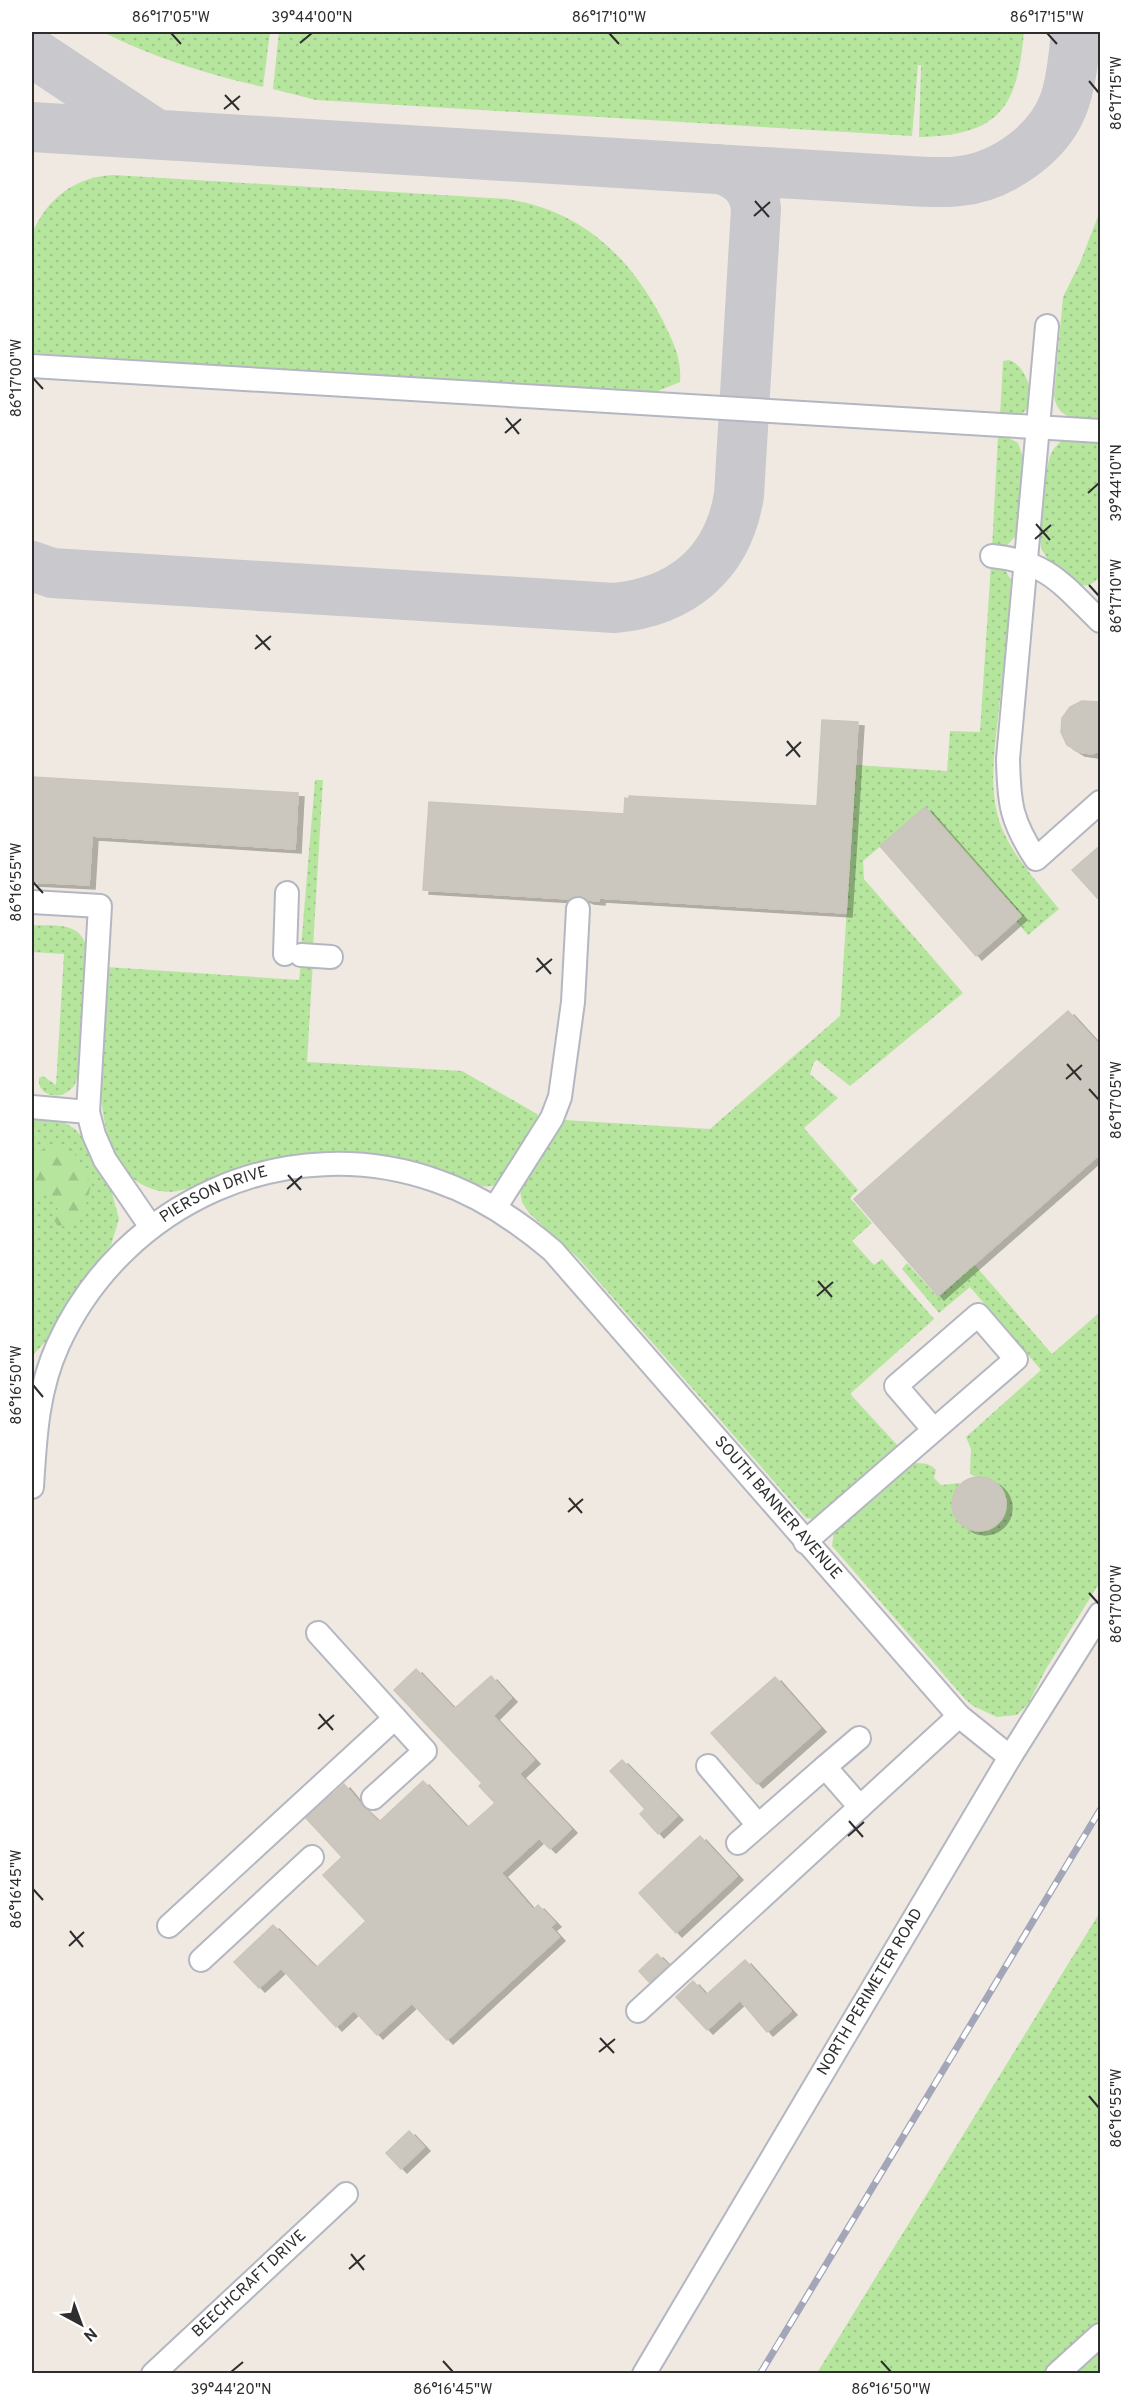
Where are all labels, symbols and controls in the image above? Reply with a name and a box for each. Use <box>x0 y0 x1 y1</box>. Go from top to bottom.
text: 86°17'05"W <box>132 9 210 28</box>
text: 39°44'00"N <box>271 9 353 28</box>
text: 86°17'10"W <box>572 9 646 28</box>
text: 86°17'15"W <box>1010 9 1084 28</box>
text: 86°17'15"W <box>1108 56 1127 130</box>
text: 86°17'00"W <box>8 339 27 417</box>
text: 39°44'10"N <box>1108 444 1127 522</box>
text: 86°17'10"W <box>1108 559 1127 633</box>
text: 86°16'55"W <box>8 842 27 922</box>
text: 86°17'05"W <box>1108 1061 1127 1139</box>
street label: PIERSON DRIVE <box>156 1162 270 1228</box>
text: 86°16'50"W <box>8 1345 27 1425</box>
street label: SOUTH BANNER AVENUE <box>709 1432 845 1584</box>
text: 86°17'00"W <box>1108 1565 1127 1643</box>
text: 86°16'45"W <box>8 1849 27 1929</box>
street label: NORTH PERIMETER ROAD <box>813 1905 928 2079</box>
text: 86°16'55"W <box>1108 2068 1127 2148</box>
street label: BEECHCRAFT DRIVE <box>188 2226 311 2342</box>
north arrow <box>51 2294 111 2354</box>
text: N <box>79 2322 100 2345</box>
text: 39°44'20"N <box>190 2381 272 2400</box>
text: 86°16'45"W <box>413 2381 493 2400</box>
text: 86°16'50"W <box>851 2381 931 2400</box>

